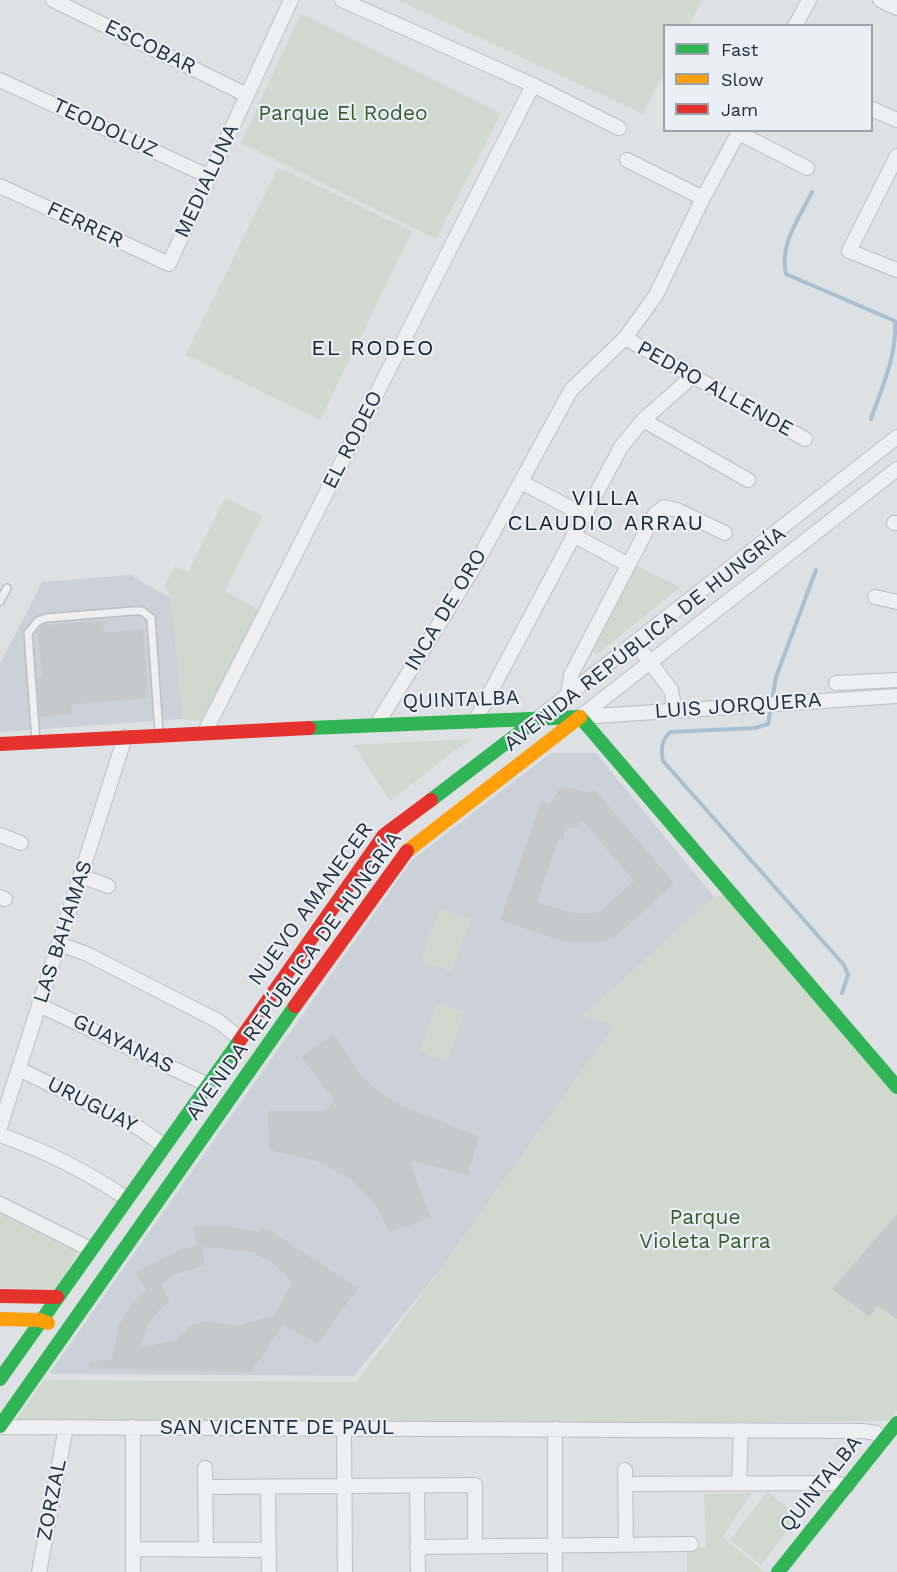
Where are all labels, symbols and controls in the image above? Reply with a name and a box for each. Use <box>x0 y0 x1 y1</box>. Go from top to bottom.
street label: ESCOBAR <box>100 14 200 80</box>
legend <box>663 24 873 132</box>
text: Fast <box>721 39 758 60</box>
text: Slow <box>721 69 764 90</box>
street label: TEODOLUZ <box>49 93 161 163</box>
text: Jam <box>721 99 758 120</box>
park label: Parque El Rodeo <box>258 101 428 127</box>
street label: MEDIALUNA <box>170 120 244 242</box>
street label: FERRER <box>43 196 127 254</box>
district label: EL RODEO <box>311 336 435 362</box>
street label: PEDRO ALLENDE <box>633 336 797 442</box>
street label: EL RODEO <box>318 387 388 493</box>
district label: VILLA CLAUDIO ARRAU <box>507 486 705 538</box>
street label: AVENIDA REPÚBLICA DE HUNGRÍA <box>499 521 791 757</box>
street label: INCA DE ORO <box>400 544 492 676</box>
street label: QUINTALBA <box>402 685 520 715</box>
street label: LUIS JORQUERA <box>654 688 822 724</box>
street label: NUEVO AMANECER <box>243 817 379 991</box>
street label: AVENIDA REPÚBLICA DE HUNGRÍA <box>181 827 407 1125</box>
street label: LAS BAHAMAS <box>28 857 98 1007</box>
street label: GUAYANAS <box>68 1009 178 1079</box>
street label: URUGUAY <box>43 1072 141 1138</box>
park label: Parque Violeta Parra <box>639 1205 771 1255</box>
street label: SAN VICENTE DE PAUL <box>160 1415 394 1441</box>
street label: QUINTALBA <box>774 1431 868 1537</box>
street label: ZORZAL <box>32 1457 72 1543</box>

